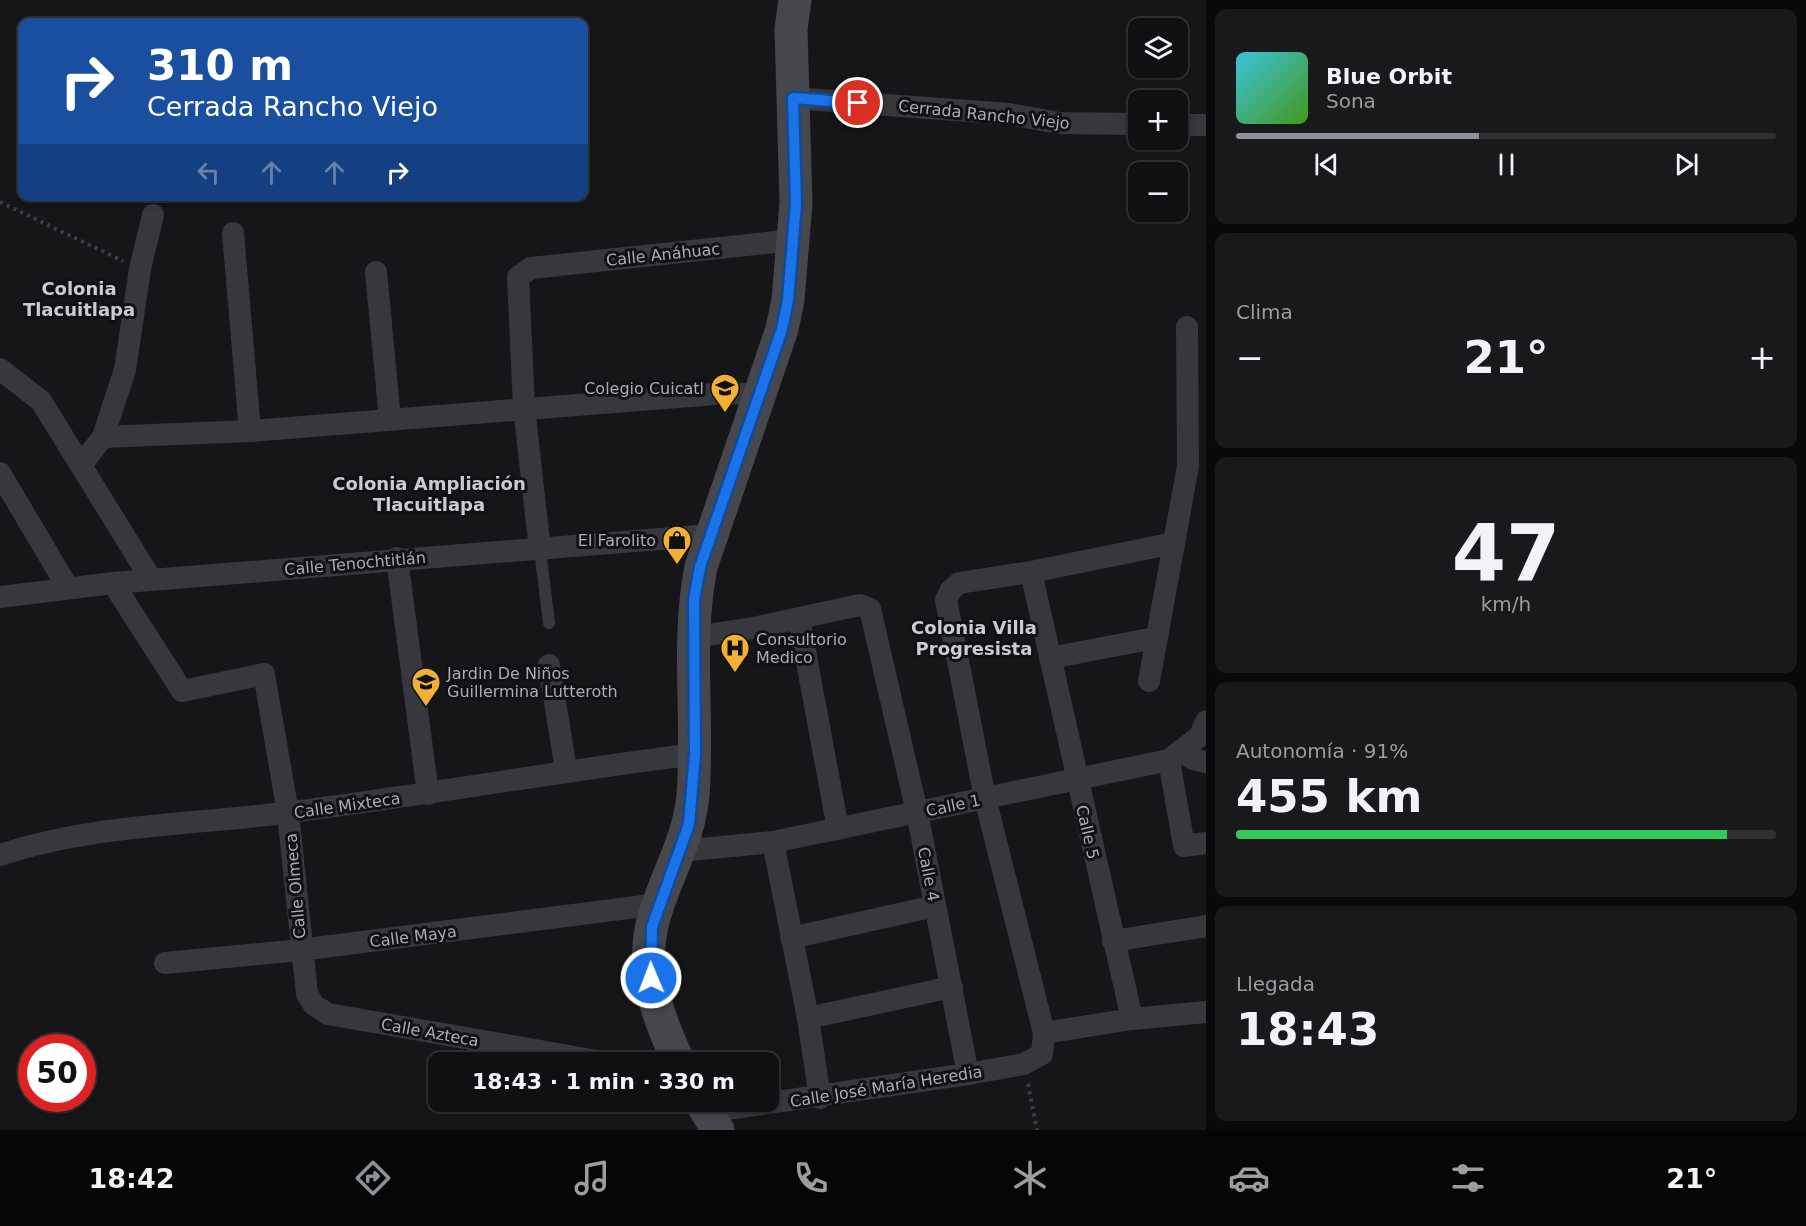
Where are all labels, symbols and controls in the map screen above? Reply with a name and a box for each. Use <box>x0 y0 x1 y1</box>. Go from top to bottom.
map controls <box>1128 18 1188 222</box>
button: layers <box>1128 18 1188 78</box>
text: 310 m <box>147 41 293 90</box>
icon: right <box>48 42 126 120</box>
text: Blue Orbit <box>1326 64 1452 89</box>
pin <box>832 77 883 128</box>
icon: arrive <box>841 86 874 119</box>
text: Sona <box>1326 89 1376 113</box>
button: + <box>1128 90 1188 150</box>
text: Cerrada Rancho Viejo <box>147 91 438 122</box>
street label: Cerrada Rancho Viejo <box>897 96 1071 133</box>
icon: previous <box>1310 148 1343 181</box>
icon: pause <box>1490 148 1523 181</box>
icon: next <box>1670 148 1703 181</box>
icon: left <box>192 156 225 189</box>
icon: ahead <box>255 156 288 189</box>
icon: ahead <box>318 156 351 189</box>
icon: right <box>381 156 414 189</box>
button: − <box>1128 162 1188 222</box>
street label: Calle Anáhuac <box>605 239 721 270</box>
district label: Colonia Tlacuitlapa <box>23 278 135 320</box>
text: Clima <box>1236 300 1293 324</box>
text: 21° <box>1463 331 1549 384</box>
text: − <box>1236 338 1264 377</box>
text: + <box>1748 338 1776 377</box>
school or university icon: Colegio Cuicatl <box>709 372 741 414</box>
place label: Colegio Cuicatl <box>584 379 704 398</box>
district label: Colonia Ampliación Tlacuitlapa <box>332 473 526 515</box>
text: 47 <box>1452 508 1560 598</box>
shop icon: El Farolito <box>661 524 693 566</box>
place label: El Farolito <box>578 531 656 550</box>
street label: Calle Tenochtitlán <box>284 548 427 579</box>
text: km/h <box>1481 592 1531 616</box>
district label: Colonia Villa Progresista <box>911 617 1037 659</box>
place label: Consultorio Medico <box>756 630 847 667</box>
hospital icon: Consultorio Medico <box>719 632 751 674</box>
place label: Jardin De Niños Guillermina Lutteroth <box>446 664 618 701</box>
school or university icon: Jardin De Niños Guillermina Lutteroth <box>410 666 442 708</box>
text: Autonomía · 91% <box>1236 739 1408 763</box>
text: 455 km <box>1236 770 1422 823</box>
street label: Calle Mixteca <box>293 789 401 822</box>
street label: Calle 1 <box>924 790 982 820</box>
street label: Calle 5 <box>1072 803 1103 861</box>
street label: Calle Olmeca <box>281 832 310 940</box>
street label: Calle 4 <box>914 845 943 903</box>
street label: Calle Maya <box>368 922 458 951</box>
position arrow <box>619 946 683 1010</box>
text: Llegada <box>1236 972 1315 996</box>
text: 18:43 <box>1236 1003 1379 1056</box>
street label: Calle Azteca <box>380 1015 480 1050</box>
speed limit sign: 50 <box>18 1034 96 1112</box>
street label: Calle José María Heredia <box>789 1062 984 1111</box>
text: 18:43 · 1 min · 330 m <box>472 1069 735 1094</box>
icon: directions <box>352 1157 394 1199</box>
icon: music <box>571 1157 613 1199</box>
icon: phone <box>790 1157 832 1199</box>
icon: climate <box>1009 1157 1051 1199</box>
icon: car <box>1228 1157 1270 1199</box>
icon: filters <box>1447 1157 1489 1199</box>
text: 18:42 <box>89 1163 175 1194</box>
text: 21° <box>1666 1163 1717 1194</box>

